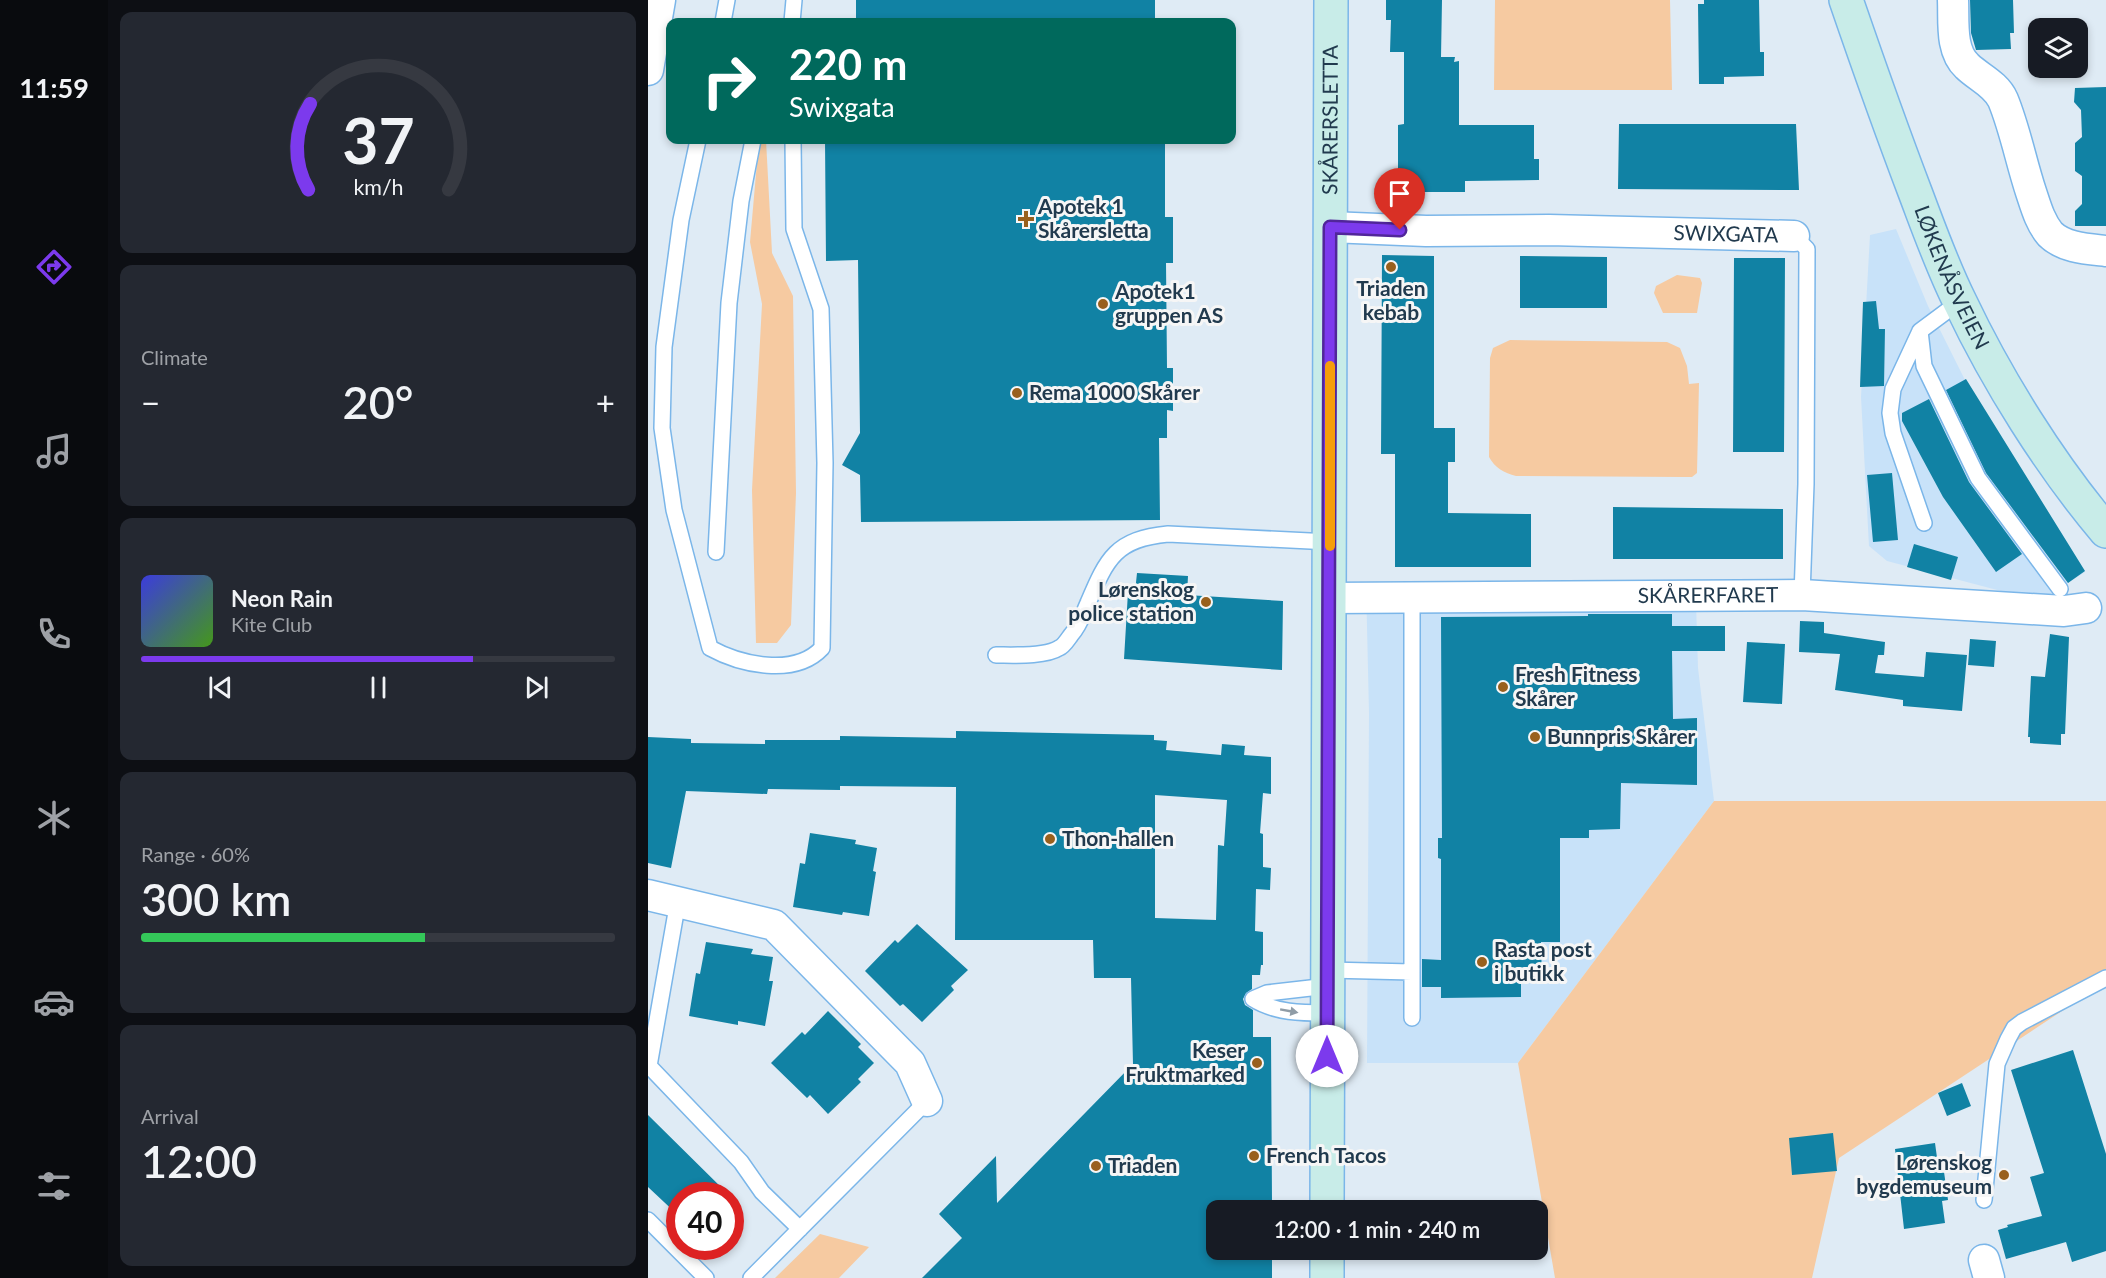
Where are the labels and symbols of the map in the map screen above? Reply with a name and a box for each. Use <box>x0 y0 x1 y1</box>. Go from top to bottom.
street label: SKÅRERSLETTA <box>1316 44 1342 195</box>
pin <box>1374 168 1425 230</box>
place label: Apotek 1 Skårersletta <box>1037 193 1149 242</box>
street label: LØKENÅSVEIEN <box>1910 202 1996 353</box>
marker: Apotek 1 Skårersletta <box>1019 212 1033 226</box>
street label: SWIXGATA <box>1673 219 1780 247</box>
marker: Triaden kebab <box>1384 260 1398 274</box>
place label: Triaden kebab <box>1356 275 1426 324</box>
place label: Apotek1 gruppen AS <box>1114 278 1223 327</box>
marker: Apotek1 gruppen AS <box>1096 297 1110 311</box>
place label: Rema 1000 Skårer <box>1029 379 1200 404</box>
marker: Rema 1000 Skårer <box>1010 386 1024 400</box>
place label: Lørenskog police station <box>1068 576 1194 625</box>
street label: SKÅRERFARET <box>1638 581 1779 607</box>
marker: Lørenskog police station <box>1199 595 1213 609</box>
place label: Fresh Fitness Skårer <box>1515 661 1637 710</box>
marker: Fresh Fitness Skårer <box>1496 680 1510 694</box>
place label: Bunnpris Skårer <box>1547 723 1696 748</box>
marker: Bunnpris Skårer <box>1528 730 1542 744</box>
place label: Thon-hallen <box>1062 825 1174 850</box>
marker: Thon-hallen <box>1043 832 1057 846</box>
place label: Rasta post i butikk <box>1494 936 1592 985</box>
marker: Rasta post i butikk <box>1475 955 1489 969</box>
one-way arrow <box>1279 1006 1298 1015</box>
position arrow <box>1295 1024 1359 1088</box>
place label: Keser Fruktmarked <box>1125 1037 1245 1086</box>
marker: Keser Fruktmarked <box>1250 1056 1264 1070</box>
place label: French Tacos <box>1266 1142 1386 1167</box>
marker: French Tacos <box>1247 1149 1261 1163</box>
place label: Lørenskog bygdemuseum <box>1856 1149 1992 1198</box>
place label: Triaden <box>1108 1152 1177 1177</box>
marker: Triaden <box>1089 1159 1103 1173</box>
marker: Lørenskog bygdemuseum <box>1997 1168 2011 1182</box>
speed limit sign: 40 <box>666 1182 744 1260</box>

